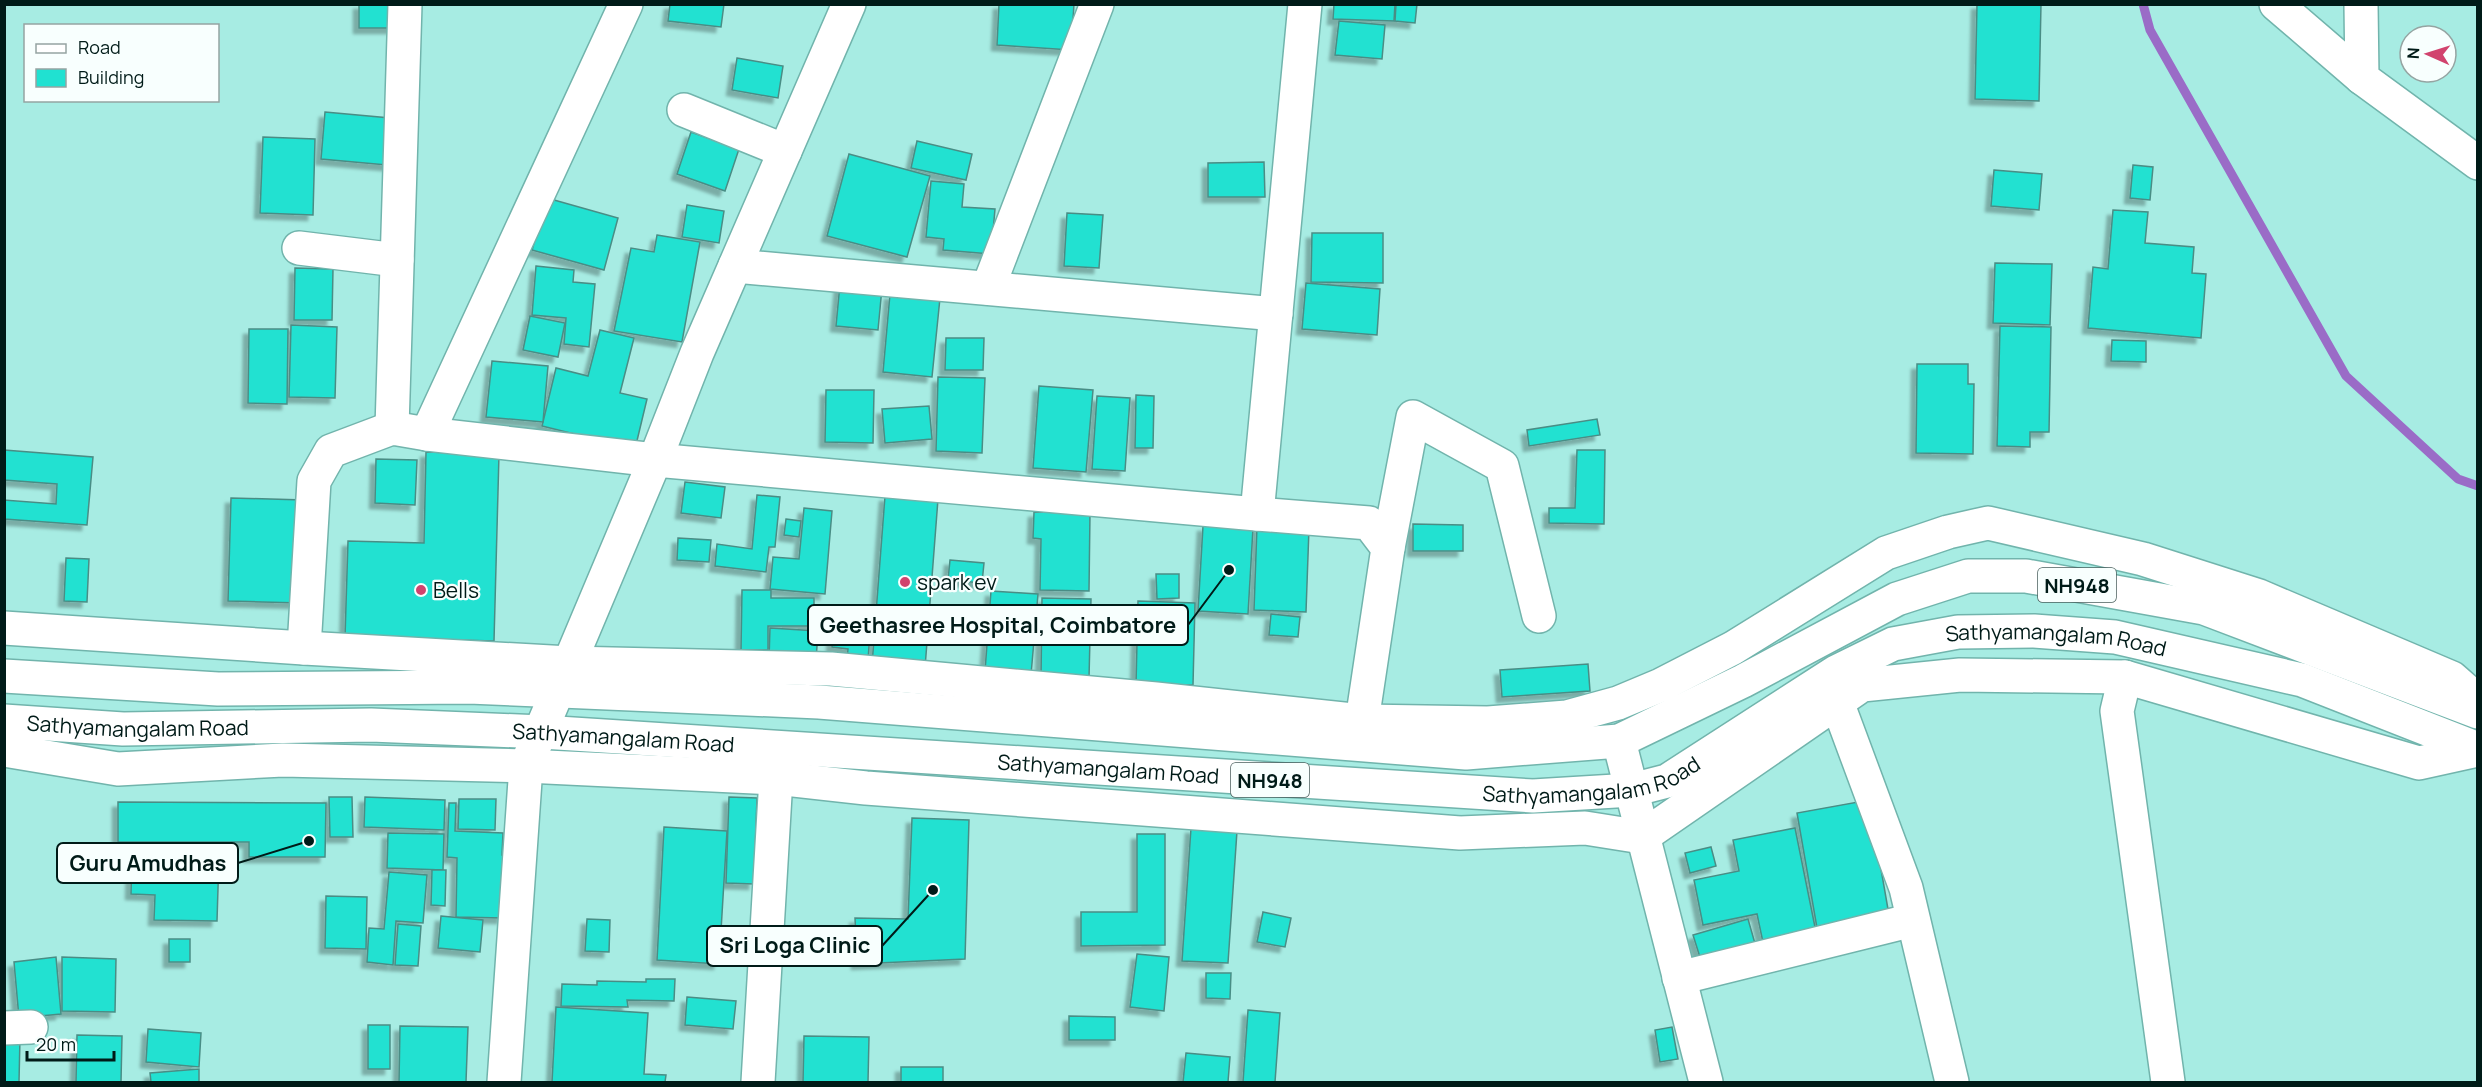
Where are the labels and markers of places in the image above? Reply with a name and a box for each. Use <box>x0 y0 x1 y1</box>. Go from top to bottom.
place label: spark ev <box>917 568 997 596</box>
marker: spark ev <box>898 575 912 589</box>
place label: Bells <box>433 576 479 604</box>
marker: Bells <box>414 583 428 597</box>
callout: Geethasree Hospital, Coimbatore <box>808 605 1188 645</box>
callout: Guru Amudhas <box>57 843 238 883</box>
callout: Sri Loga Clinic <box>707 926 882 966</box>

